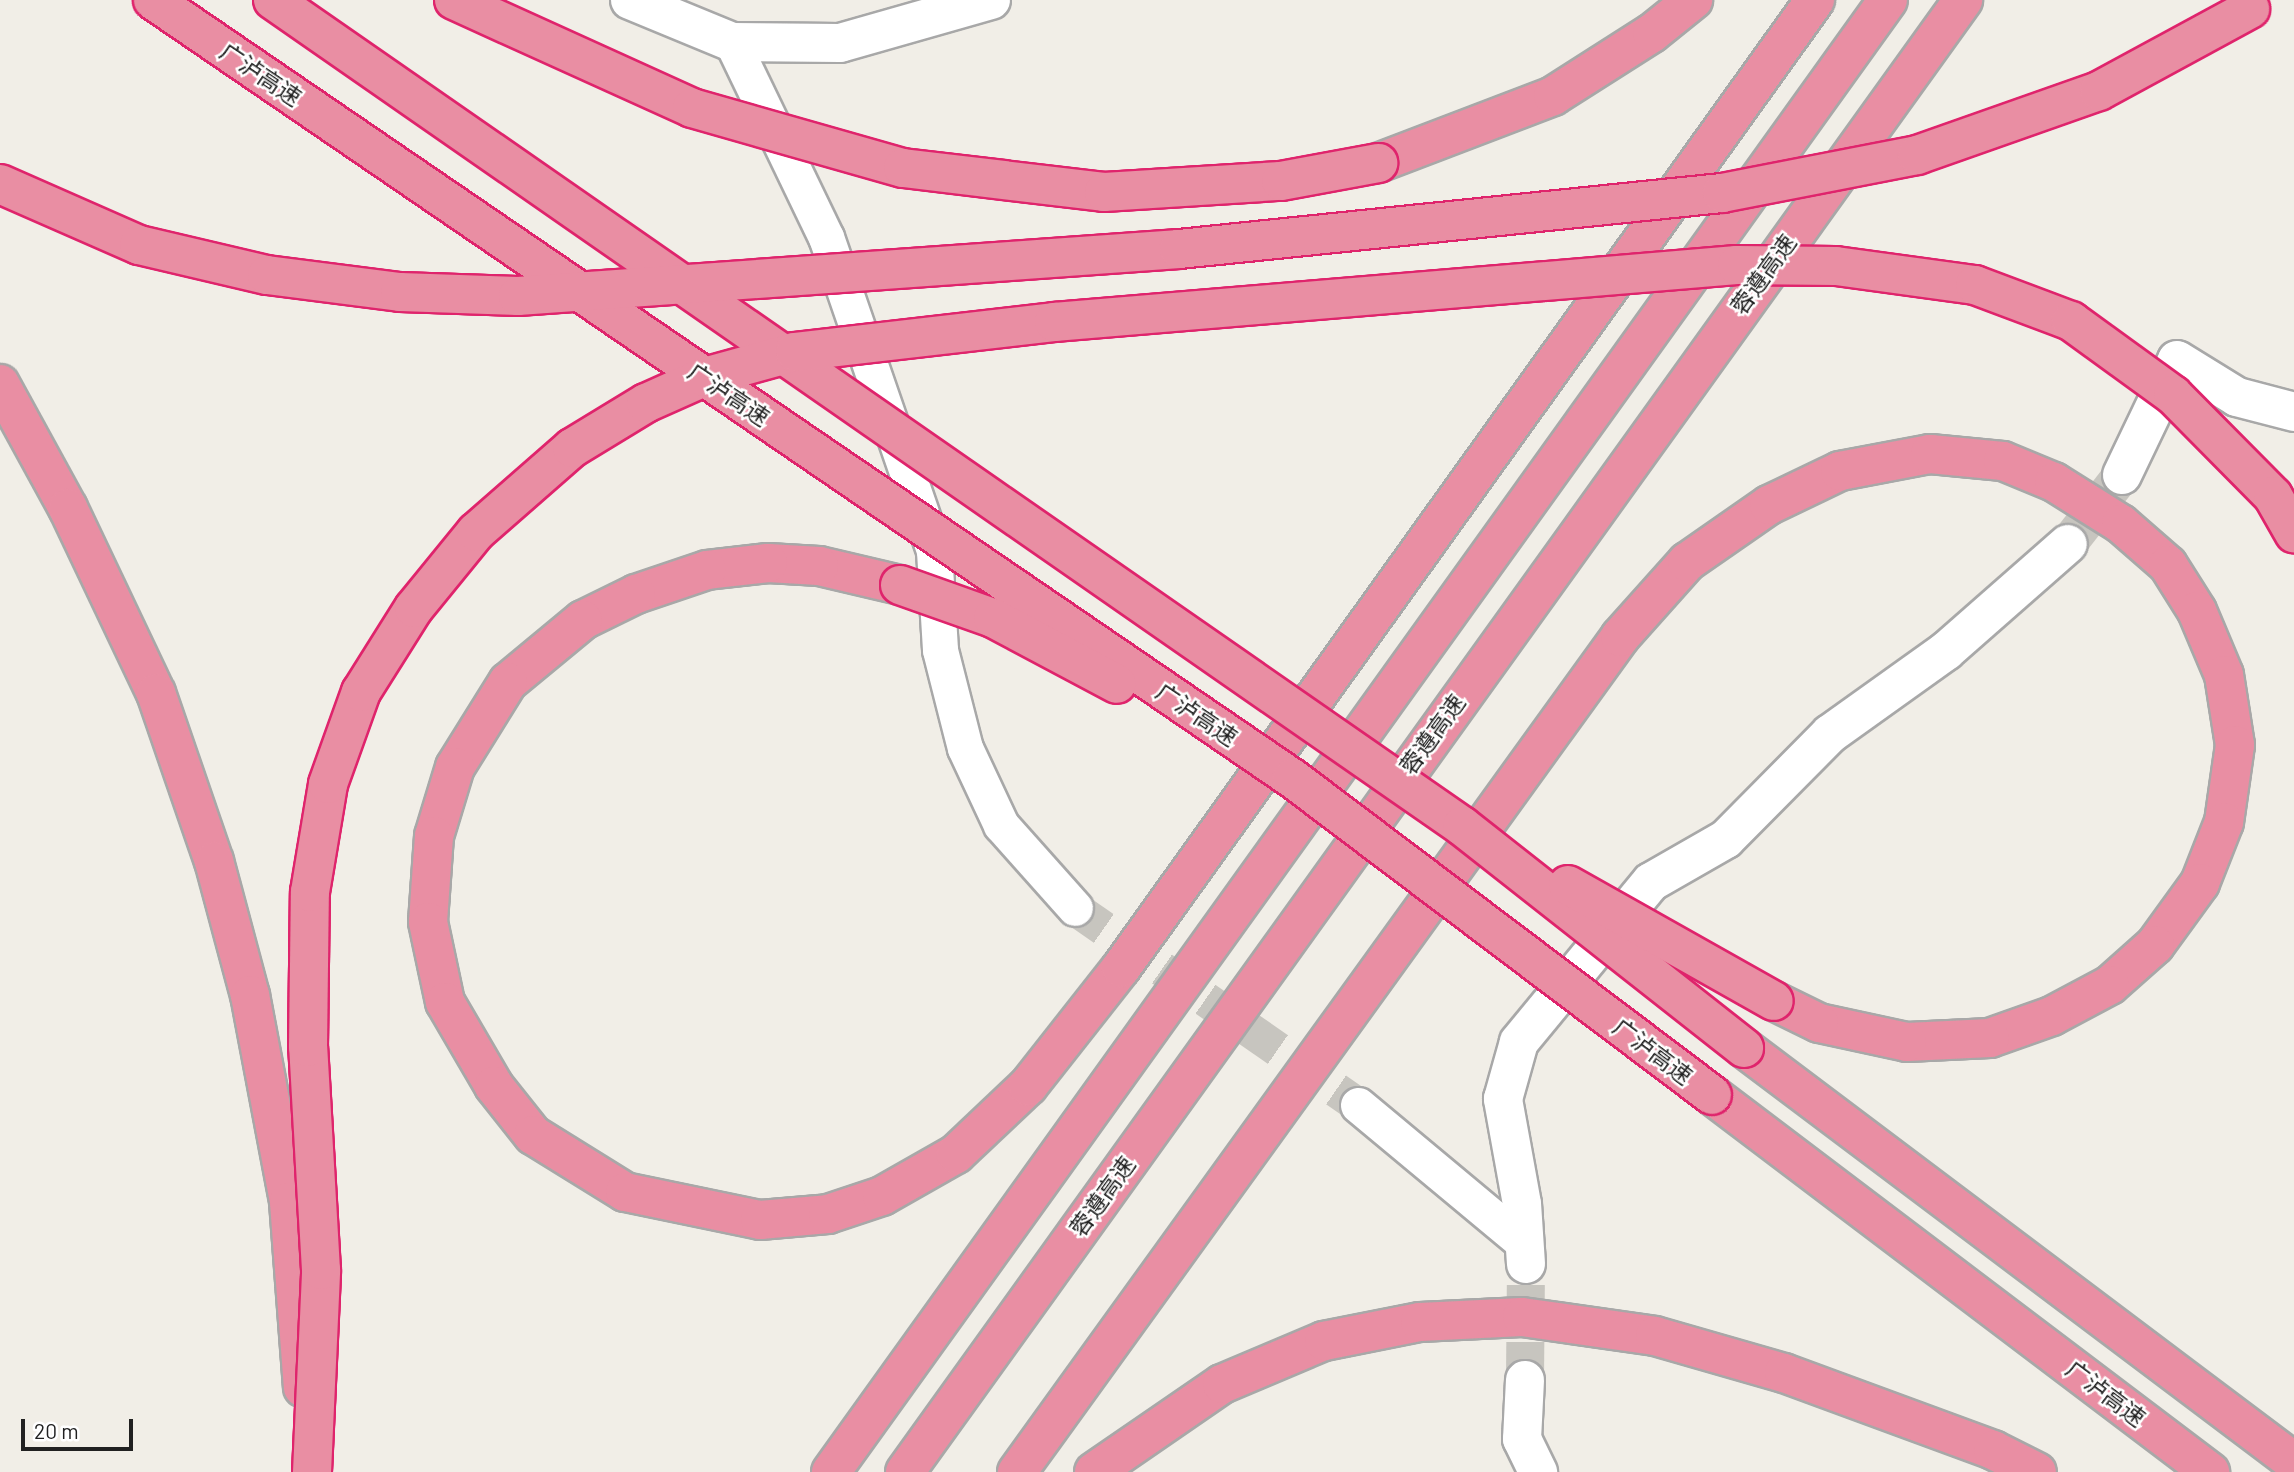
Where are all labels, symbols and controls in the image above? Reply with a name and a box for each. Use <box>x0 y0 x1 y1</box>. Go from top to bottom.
street label: 广泸高速 <box>215 37 307 111</box>
street label: 蓉遵高速 <box>1725 229 1801 319</box>
street label: 广泸高速 <box>683 357 775 431</box>
street label: 广泸高速 <box>1151 677 1243 751</box>
street label: 蓉遵高速 <box>1394 689 1470 779</box>
street label: 广泸高速 <box>1608 1012 1698 1090</box>
street label: 蓉遵高速 <box>1064 1151 1140 1241</box>
street label: 广泸高速 <box>2061 1354 2151 1432</box>
scale bar <box>24 1406 136 1450</box>
text: 20 m <box>34 1418 79 1443</box>

